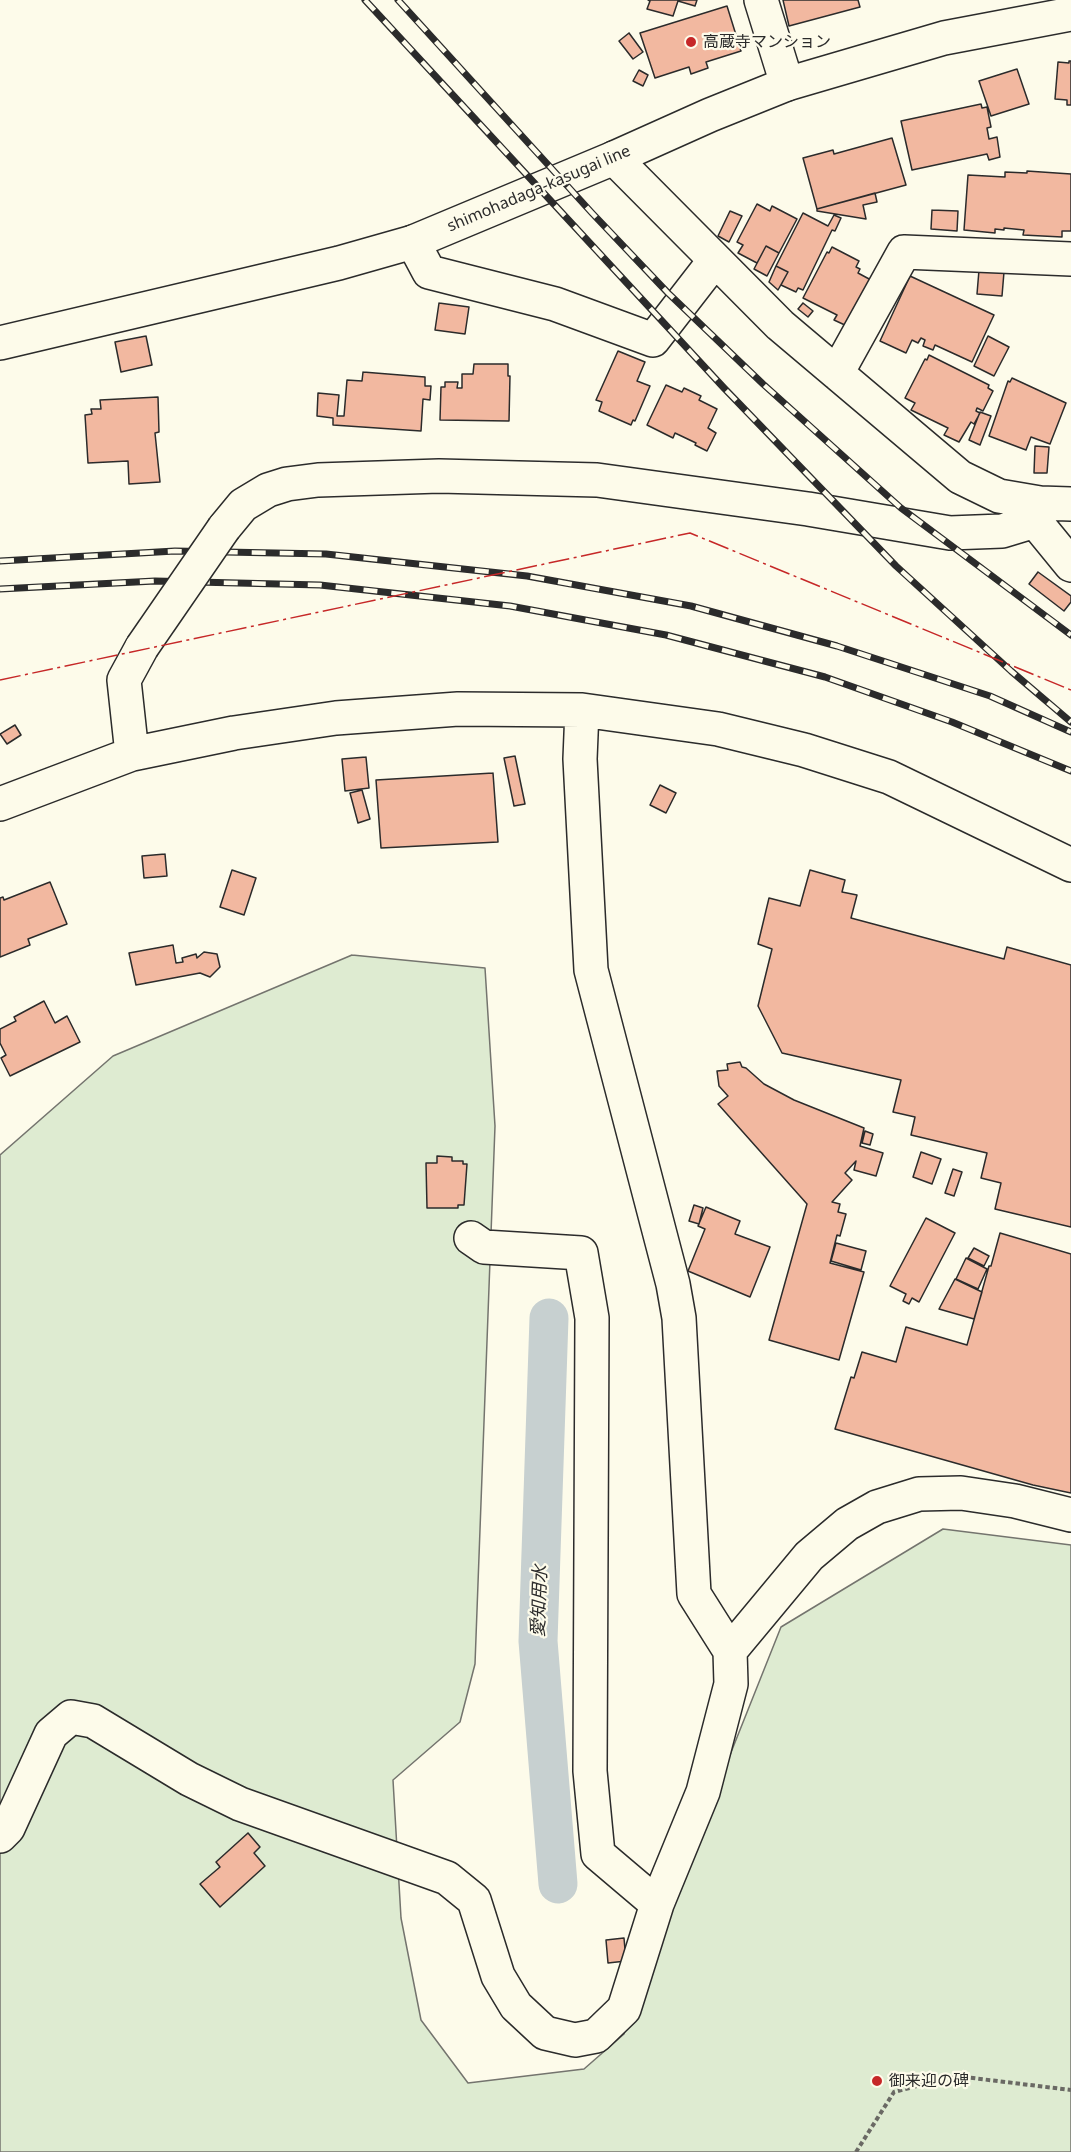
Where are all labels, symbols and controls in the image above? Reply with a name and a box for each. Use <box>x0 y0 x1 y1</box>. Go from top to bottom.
place label: 高蔵寺マンション <box>703 32 831 52</box>
marker: 高蔵寺マンション <box>684 35 698 49</box>
street label: shimohadaga-kasugai line <box>444 142 634 236</box>
water label: 愛知用水 <box>528 1565 552 1637</box>
place label: 御来迎の碑 <box>889 2071 969 2091</box>
marker: 御来迎の碑 <box>870 2074 884 2088</box>

